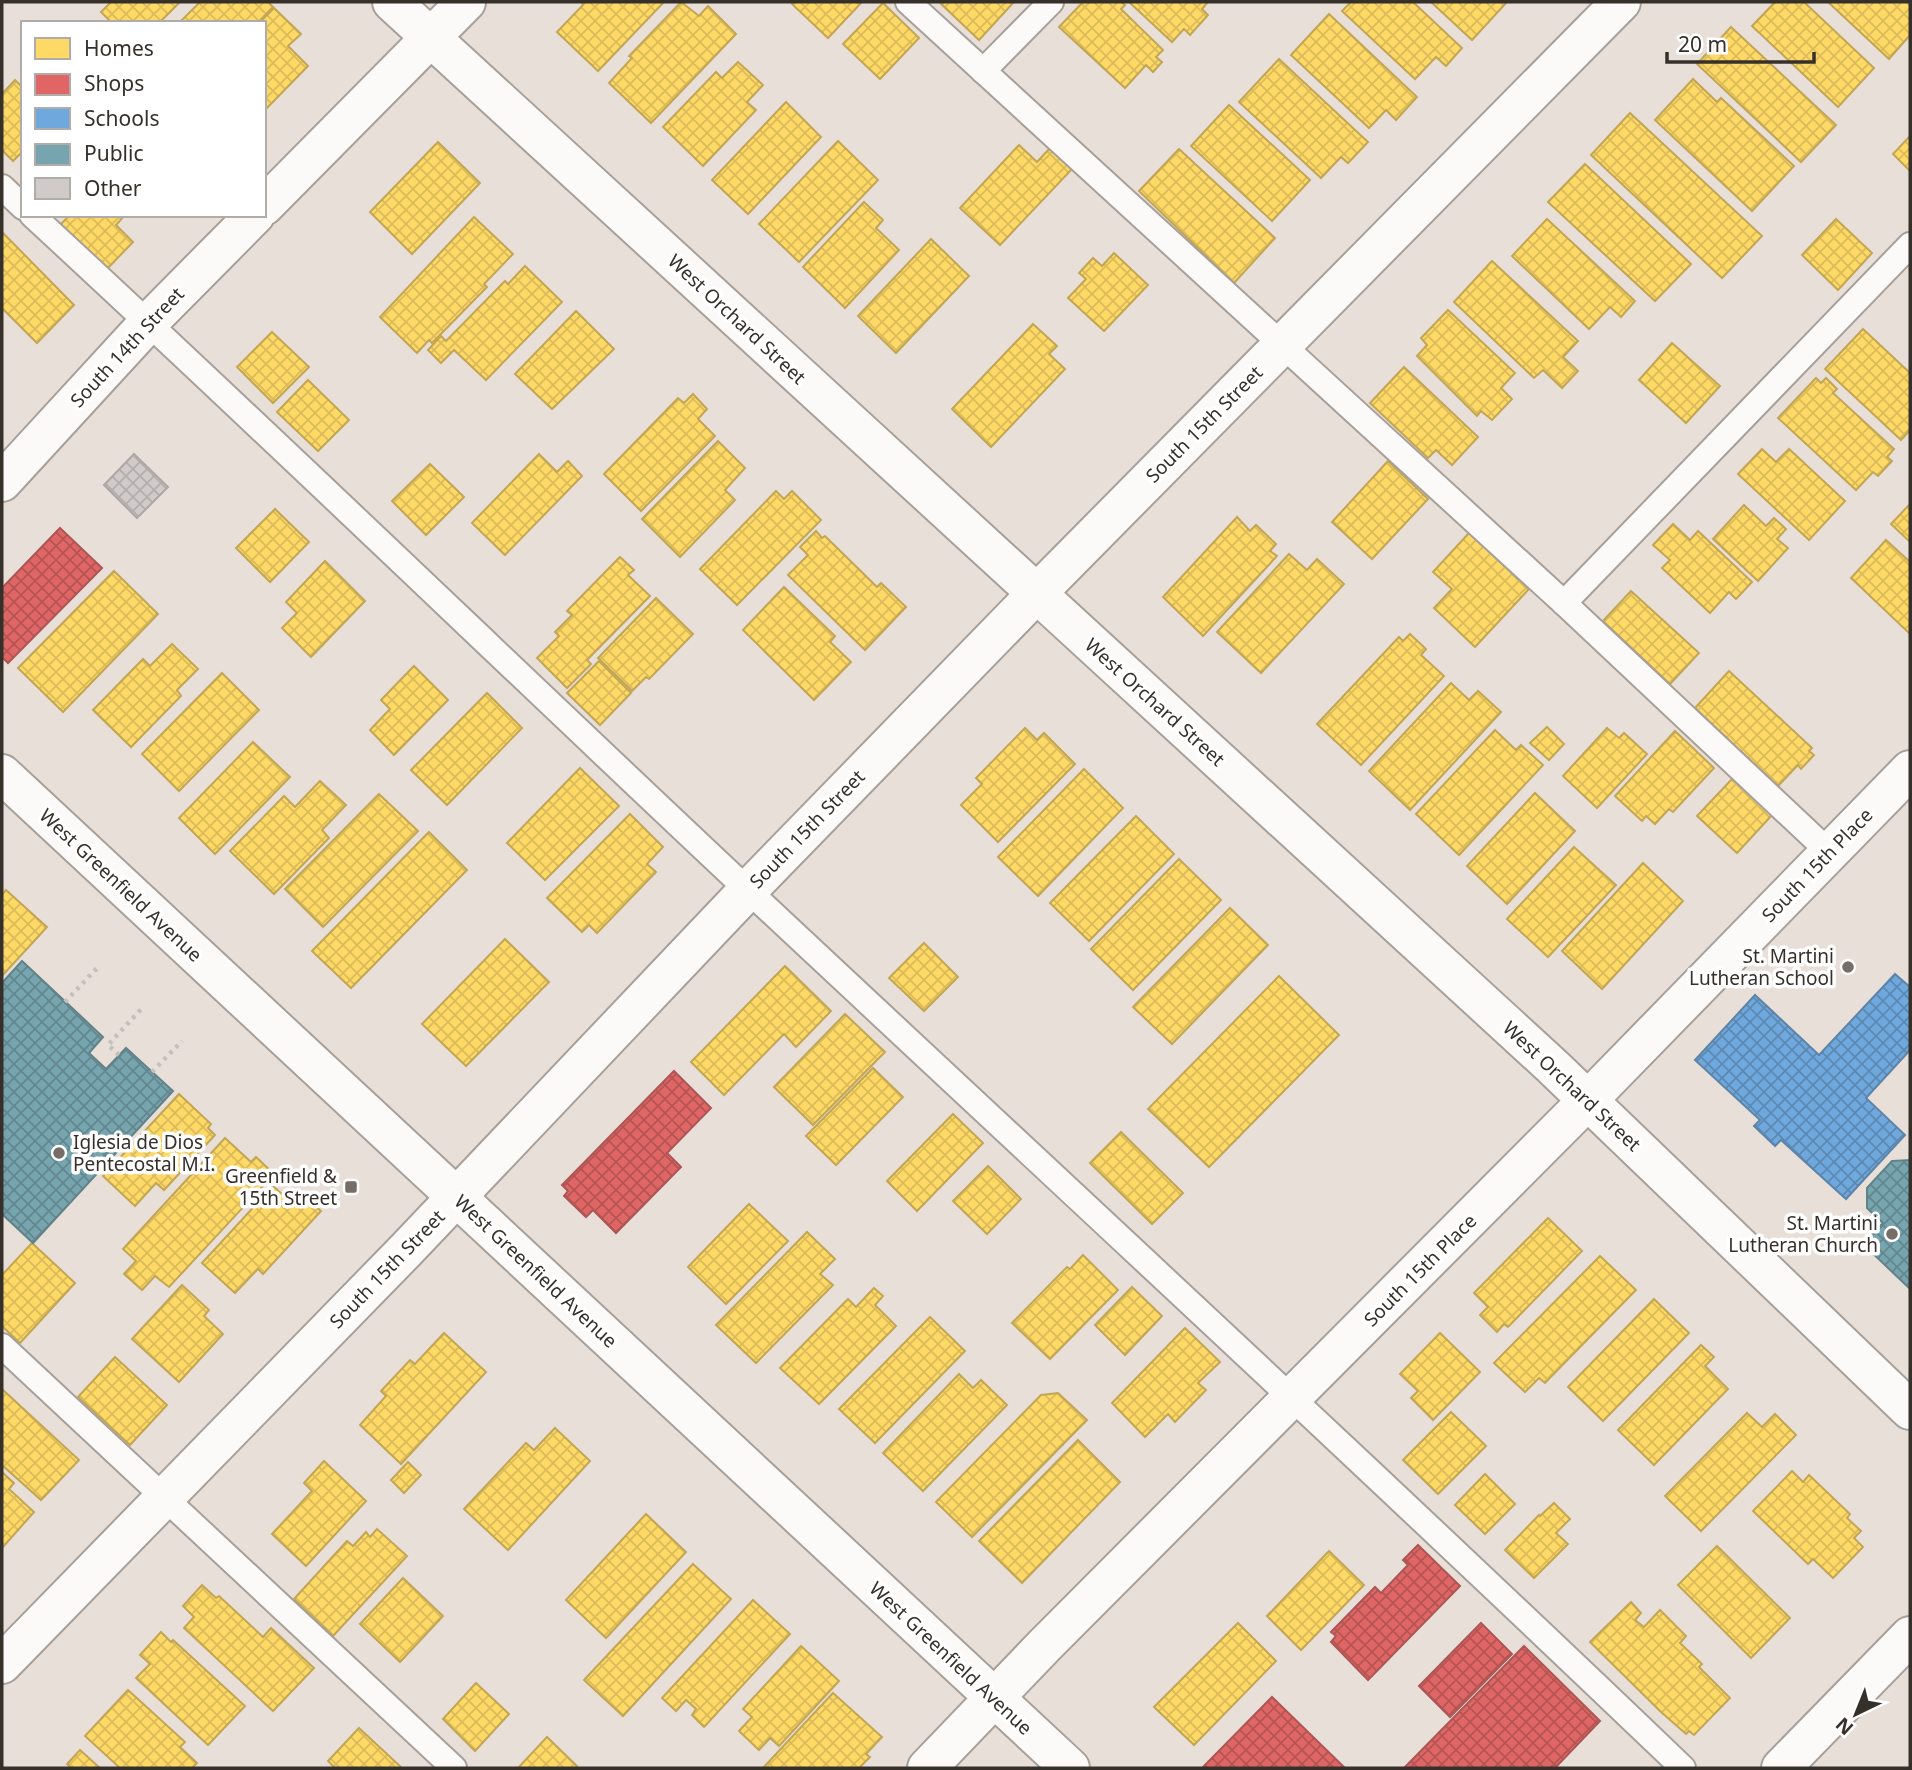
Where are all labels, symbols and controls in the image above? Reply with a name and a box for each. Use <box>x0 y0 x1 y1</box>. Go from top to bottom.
legend <box>21 21 266 217</box>
scale bar <box>1667 21 1814 65</box>
text: 20 m <box>1678 30 1727 58</box>
text: Homes <box>84 34 154 62</box>
text: Shops <box>84 69 144 97</box>
text: Schools <box>84 104 159 132</box>
text: Public <box>84 139 144 167</box>
text: Other <box>84 174 142 202</box>
street label: West Orchard Street <box>662 248 812 390</box>
street label: South 14th Street <box>64 281 190 413</box>
street label: South 15th Street <box>1140 360 1268 488</box>
street label: West Orchard Street <box>1079 632 1231 772</box>
street label: South 15th Street <box>744 764 870 894</box>
street label: South 15th Place <box>1756 802 1878 928</box>
street label: West Greenfield Avenue <box>34 803 208 967</box>
place label: St. Martini Lutheran School <box>1689 943 1834 991</box>
marker: St. Martini Lutheran School <box>1840 959 1856 975</box>
street label: West Orchard Street <box>1497 1015 1647 1157</box>
place label: Iglesia de Dios Pentecostal M.I. <box>73 1129 215 1177</box>
marker: Iglesia de Dios Pentecostal M.I. <box>51 1145 67 1161</box>
place label: Greenfield & 15th Street <box>225 1163 337 1211</box>
marker: Greenfield & 15th Street <box>343 1179 359 1195</box>
street label: West Greenfield Avenue <box>449 1189 623 1353</box>
street label: South 15th Street <box>324 1204 450 1334</box>
street label: South 15th Place <box>1358 1208 1482 1332</box>
place label: St. Martini Lutheran Church <box>1728 1210 1878 1258</box>
marker: St. Martini Lutheran Church <box>1884 1226 1900 1242</box>
street label: West Greenfield Avenue <box>864 1576 1038 1740</box>
north arrow <box>1821 1679 1891 1749</box>
text: N <box>1830 1712 1859 1741</box>

